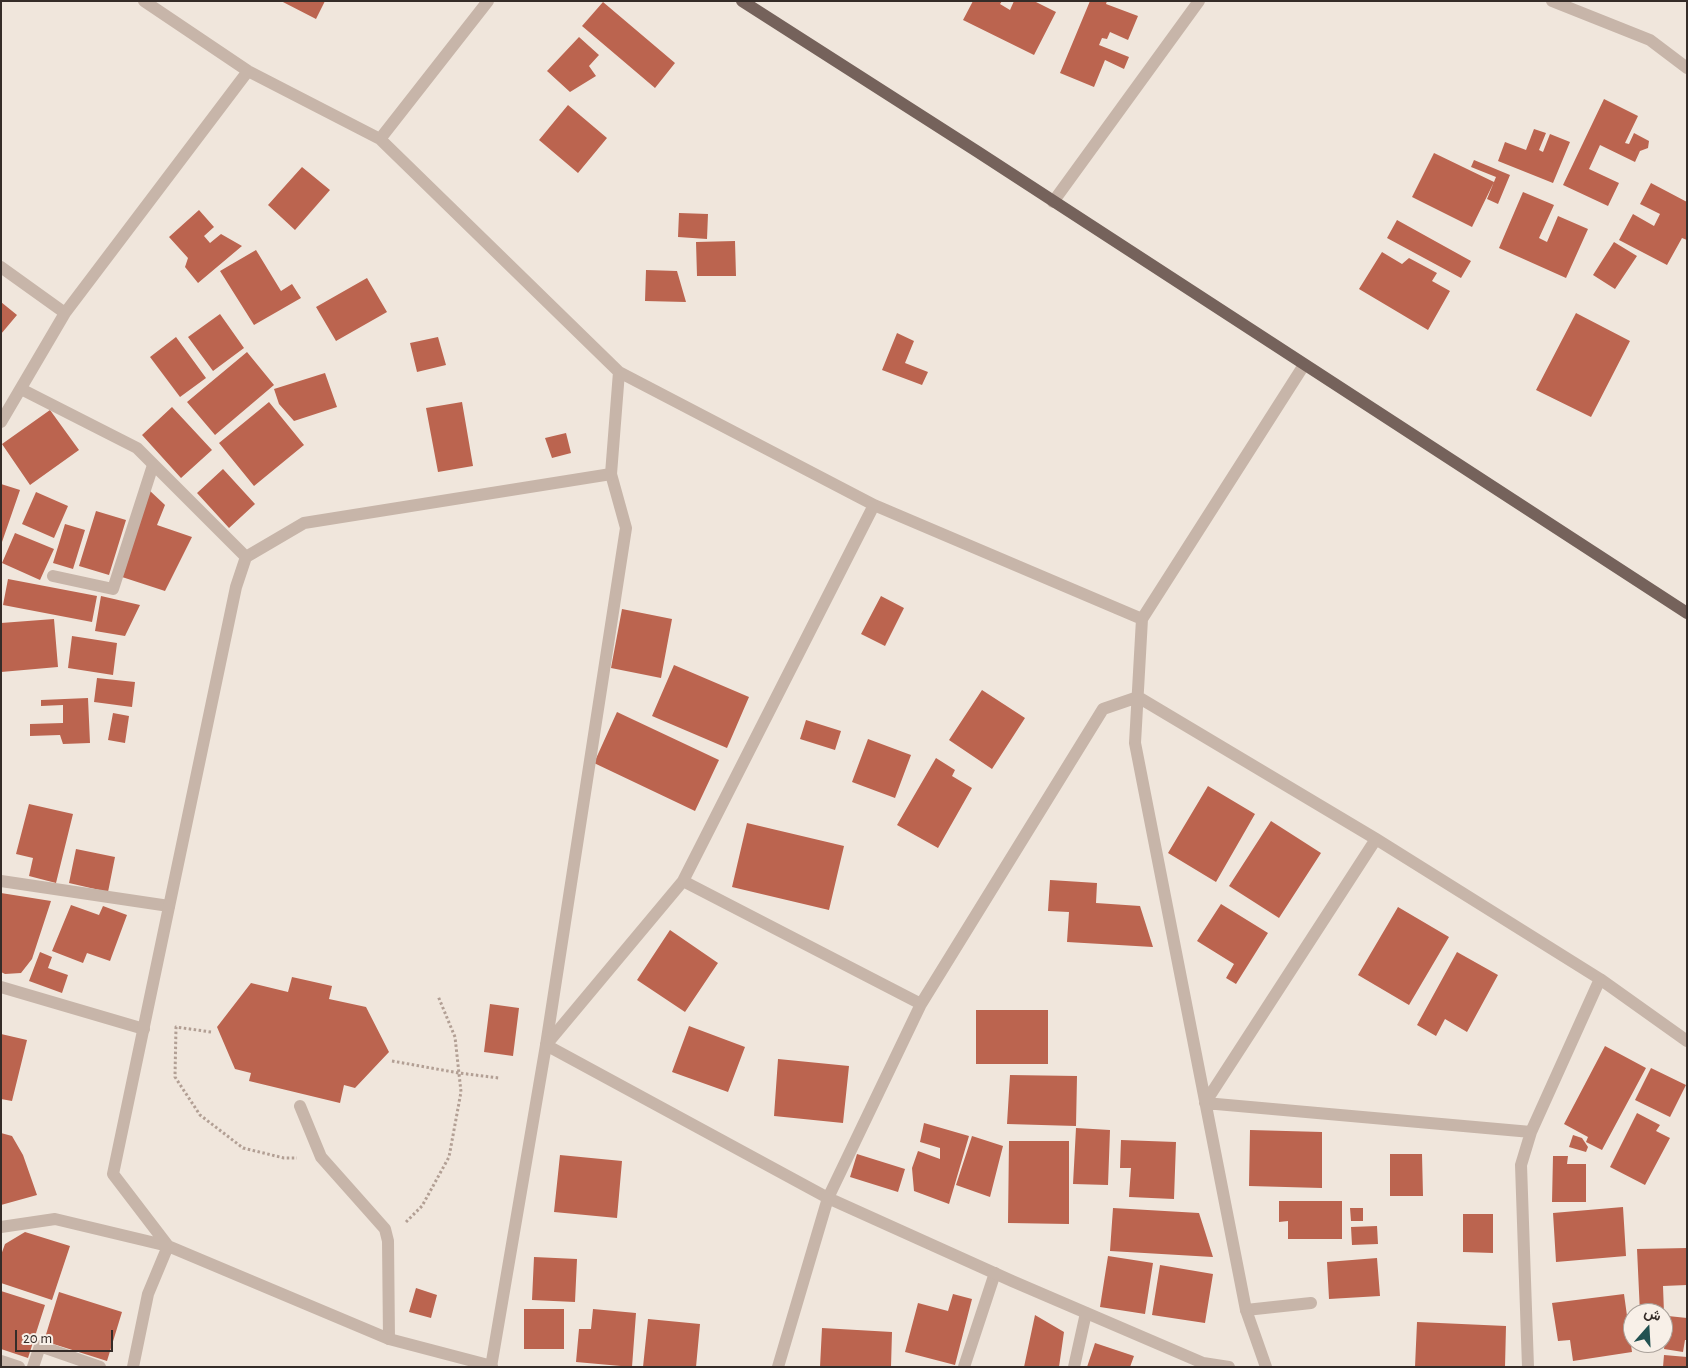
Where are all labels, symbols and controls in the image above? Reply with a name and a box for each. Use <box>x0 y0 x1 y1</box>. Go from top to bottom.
north arrow <box>1623 1303 1673 1353</box>
text: ش <box>1642 1305 1663 1324</box>
scale bar <box>18 1320 115 1352</box>
text: 20 m <box>23 1331 52 1346</box>

